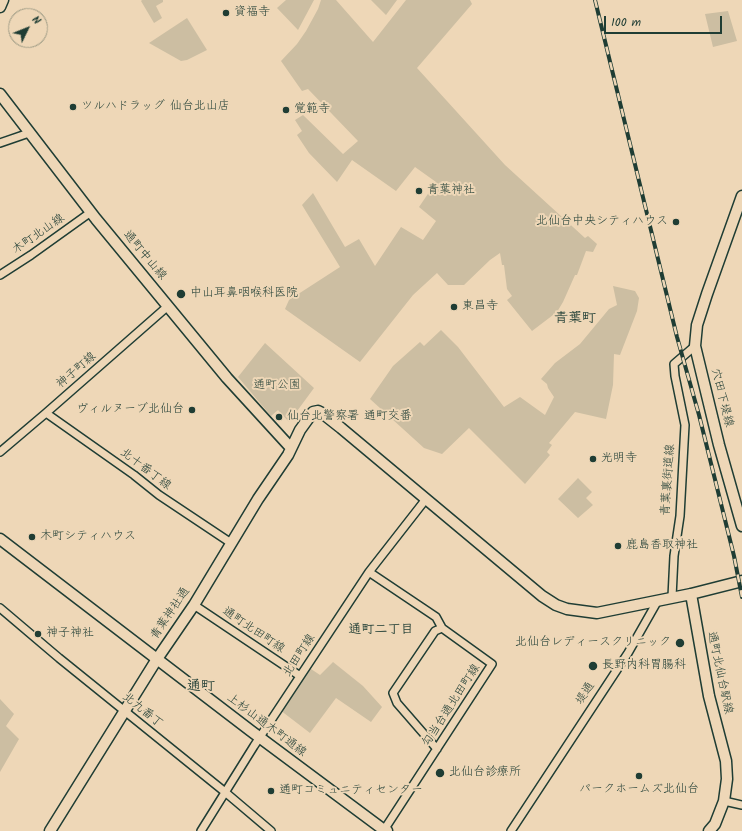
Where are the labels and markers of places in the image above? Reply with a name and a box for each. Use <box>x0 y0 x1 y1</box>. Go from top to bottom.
place label: 資福寺 <box>234 6 270 20</box>
marker: 資福寺 <box>221 8 231 18</box>
place label: ツルハドラッグ 仙台北山店 <box>81 100 230 114</box>
marker: ツルハドラッグ 仙台北山店 <box>68 102 78 112</box>
place label: 覚範寺 <box>294 103 330 117</box>
marker: 覚範寺 <box>281 105 291 115</box>
place label: 青葉神社 <box>427 184 475 198</box>
marker: 青葉神社 <box>414 186 424 196</box>
place label: 北仙台中央シティハウス <box>536 215 668 229</box>
marker: 北仙台中央シティハウス <box>671 217 681 227</box>
place label: 中山耳鼻咽喉科医院 <box>190 287 298 301</box>
marker: 中山耳鼻咽喉科医院 <box>175 288 187 300</box>
place label: 東昌寺 <box>462 300 498 314</box>
marker: 東昌寺 <box>449 302 459 312</box>
place label: ヴィルヌーブ北仙台 <box>76 403 184 417</box>
marker: ヴィルヌーブ北仙台 <box>187 405 197 415</box>
place label: 仙台北警察署 通町交番 <box>287 410 412 424</box>
marker: 仙台北警察署 通町交番 <box>274 412 284 422</box>
place label: 光明寺 <box>601 452 637 466</box>
marker: 光明寺 <box>588 454 598 464</box>
place label: 木町シティハウス <box>40 530 136 544</box>
marker: 木町シティハウス <box>27 532 37 542</box>
place label: 鹿島香取神社 <box>626 539 698 553</box>
marker: 鹿島香取神社 <box>613 541 623 551</box>
place label: 神子神社 <box>46 627 94 641</box>
marker: 神子神社 <box>33 629 43 639</box>
place label: 北仙台レディースクリニック <box>515 636 671 650</box>
marker: 北仙台レディースクリニック <box>674 637 686 649</box>
place label: 長野内科胃腸科 <box>602 659 686 673</box>
marker: 長野内科胃腸科 <box>587 660 599 672</box>
place label: 北仙台診療所 <box>449 766 521 780</box>
marker: 北仙台診療所 <box>434 767 446 779</box>
marker: パークホームズ北仙台 <box>634 771 644 781</box>
place label: パークホームズ北仙台 <box>579 783 699 797</box>
place label: 通町コミュニティセンター <box>279 784 423 798</box>
marker: 通町コミュニティセンター <box>266 786 276 796</box>

